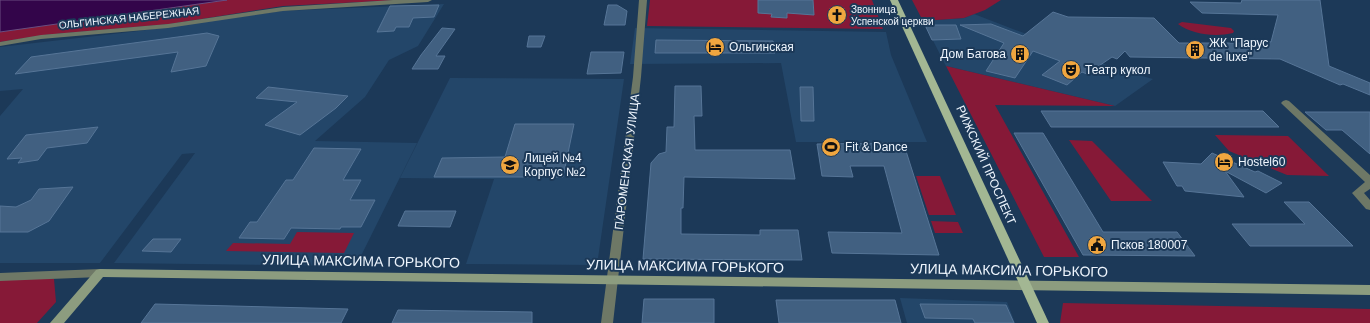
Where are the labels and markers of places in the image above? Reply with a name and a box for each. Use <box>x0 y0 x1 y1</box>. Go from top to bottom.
church icon: Звонница Успенской церкви <box>826 4 848 26</box>
place label: Звонница Успенской церкви <box>851 4 934 27</box>
hotel icon: Ольгинская <box>704 36 726 58</box>
place label: ЖК "Парус de luxe" <box>1209 36 1268 64</box>
building icon: ЖК "Парус de luxe" <box>1184 39 1206 61</box>
place label: Ольгинская <box>729 40 794 54</box>
building icon: Дом Батова <box>1009 43 1031 65</box>
place label: Дом Батова <box>940 47 1006 61</box>
theatre icon: Театр кукол <box>1060 59 1082 81</box>
place label: Театр кукол <box>1085 63 1150 77</box>
sports icon: Fit & Dance <box>820 136 842 158</box>
place label: Fit & Dance <box>845 140 908 154</box>
place label: Лицей №4 Корпус №2 <box>524 151 586 179</box>
hotel icon: Hostel60 <box>1213 151 1235 173</box>
school or university icon: Лицей №4 Корпус №2 <box>499 154 521 176</box>
place label: Hostel60 <box>1238 155 1286 169</box>
public building icon: Псков 180007 <box>1086 234 1108 256</box>
place label: Псков 180007 <box>1111 238 1188 252</box>

